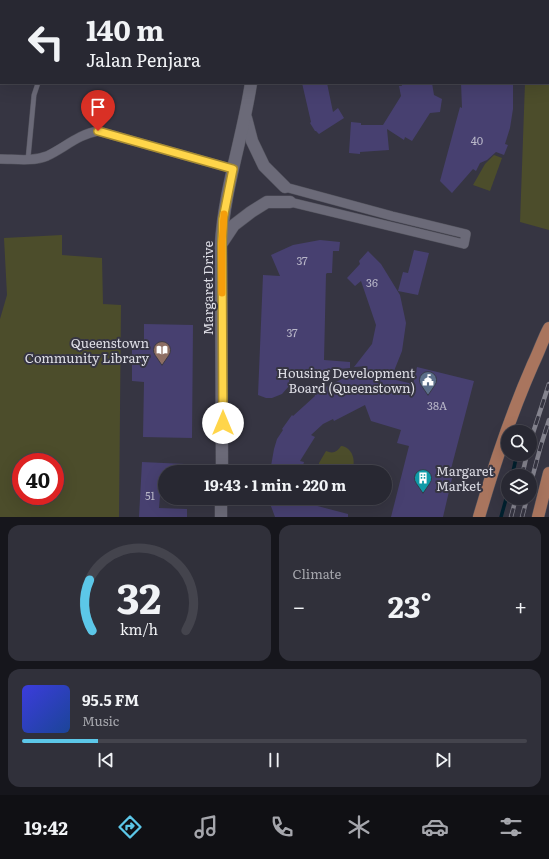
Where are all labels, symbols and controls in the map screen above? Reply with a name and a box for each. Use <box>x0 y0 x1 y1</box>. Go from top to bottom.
text: 140 m <box>86 8 164 50</box>
icon: left <box>20 16 72 68</box>
text: Jalan Penjara <box>86 46 201 73</box>
pin <box>81 90 115 131</box>
icon: arrive <box>87 96 109 118</box>
house number: 40 <box>471 132 483 148</box>
street label: Margaret Drive <box>198 241 217 335</box>
house number: 37 <box>296 252 308 268</box>
house number: 36 <box>366 274 378 290</box>
house number: 37 <box>286 324 298 340</box>
place label: Queenstown Community Library <box>25 333 149 367</box>
library icon: Queenstown Community Library <box>152 340 172 365</box>
place label: Housing Development Board (Queenstown) <box>277 363 416 397</box>
public building icon: Housing Development Board (Queenstown) <box>418 370 438 395</box>
house number: 38A <box>427 397 447 413</box>
position arrow <box>202 402 244 444</box>
map controls <box>501 425 537 505</box>
button: search <box>501 425 537 461</box>
speed limit sign: 40 <box>12 453 64 505</box>
place label: Margaret Market <box>436 461 494 495</box>
building icon: Margaret Market <box>413 468 433 493</box>
button: layers <box>501 469 537 505</box>
text: 19:43 · 1 min · 220 m <box>204 473 346 496</box>
house number: 51 <box>145 487 156 503</box>
text: Climate <box>293 564 341 583</box>
text: 32 <box>117 565 162 627</box>
text: 23° <box>388 583 432 627</box>
text: − <box>293 589 305 622</box>
text: + <box>514 589 527 622</box>
text: km/h <box>120 618 159 639</box>
text: 95.5 FM <box>82 688 139 711</box>
text: Music <box>82 711 119 730</box>
icon: previous <box>95 749 117 771</box>
icon: pause <box>263 749 285 771</box>
icon: next <box>432 749 454 771</box>
icon: directions <box>116 813 144 841</box>
icon: music <box>192 813 220 841</box>
icon: phone <box>268 813 296 841</box>
icon: climate <box>345 813 373 841</box>
icon: car <box>421 813 449 841</box>
icon: filters <box>497 813 525 841</box>
text: 19:42 <box>24 814 68 841</box>

